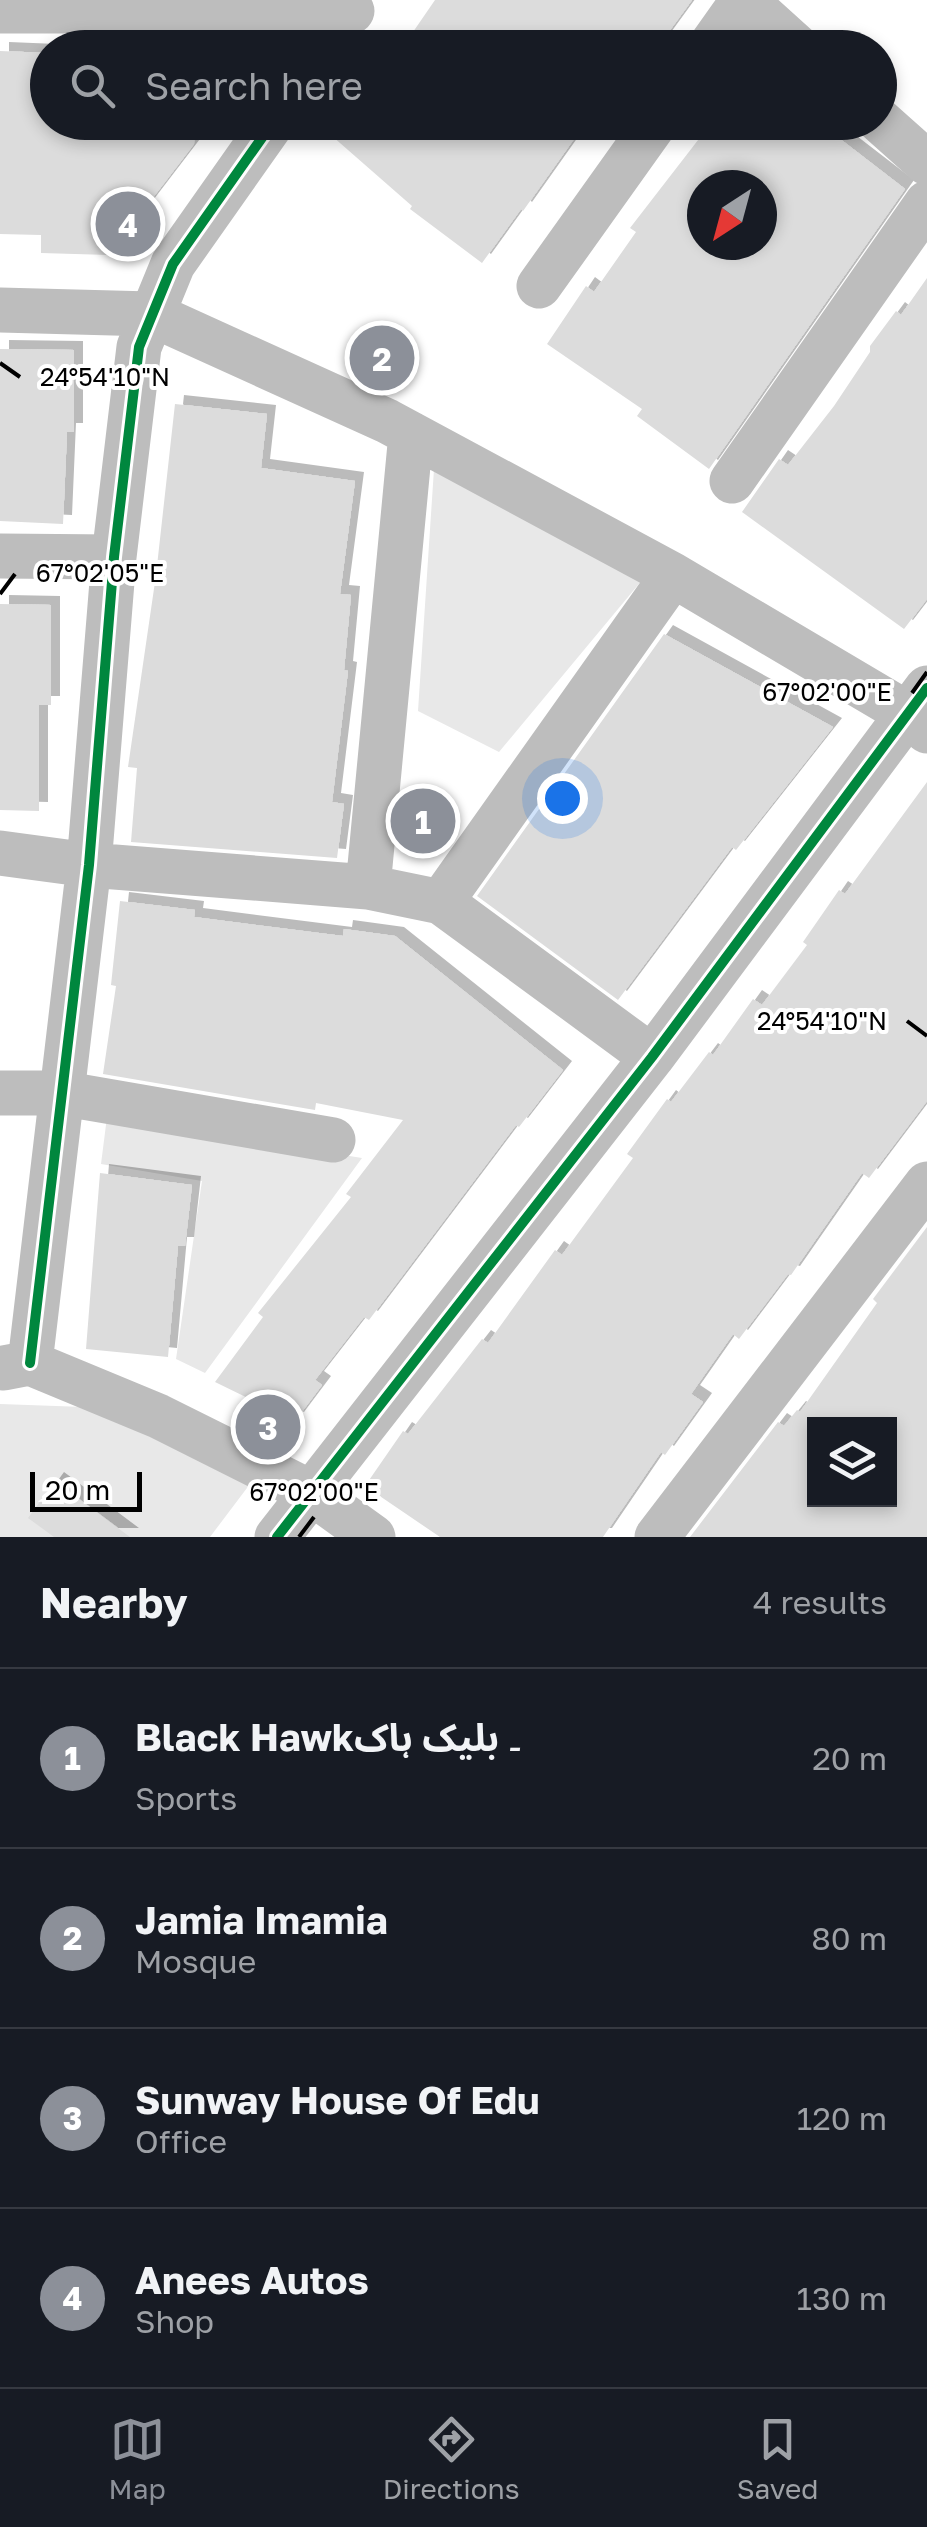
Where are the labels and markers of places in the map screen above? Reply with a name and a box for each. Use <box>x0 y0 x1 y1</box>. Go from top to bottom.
pin: 4 <box>96 186 160 262</box>
pin: 2 <box>350 320 414 396</box>
pin: 1 <box>390 784 456 858</box>
pin: 3 <box>236 1390 300 1464</box>

